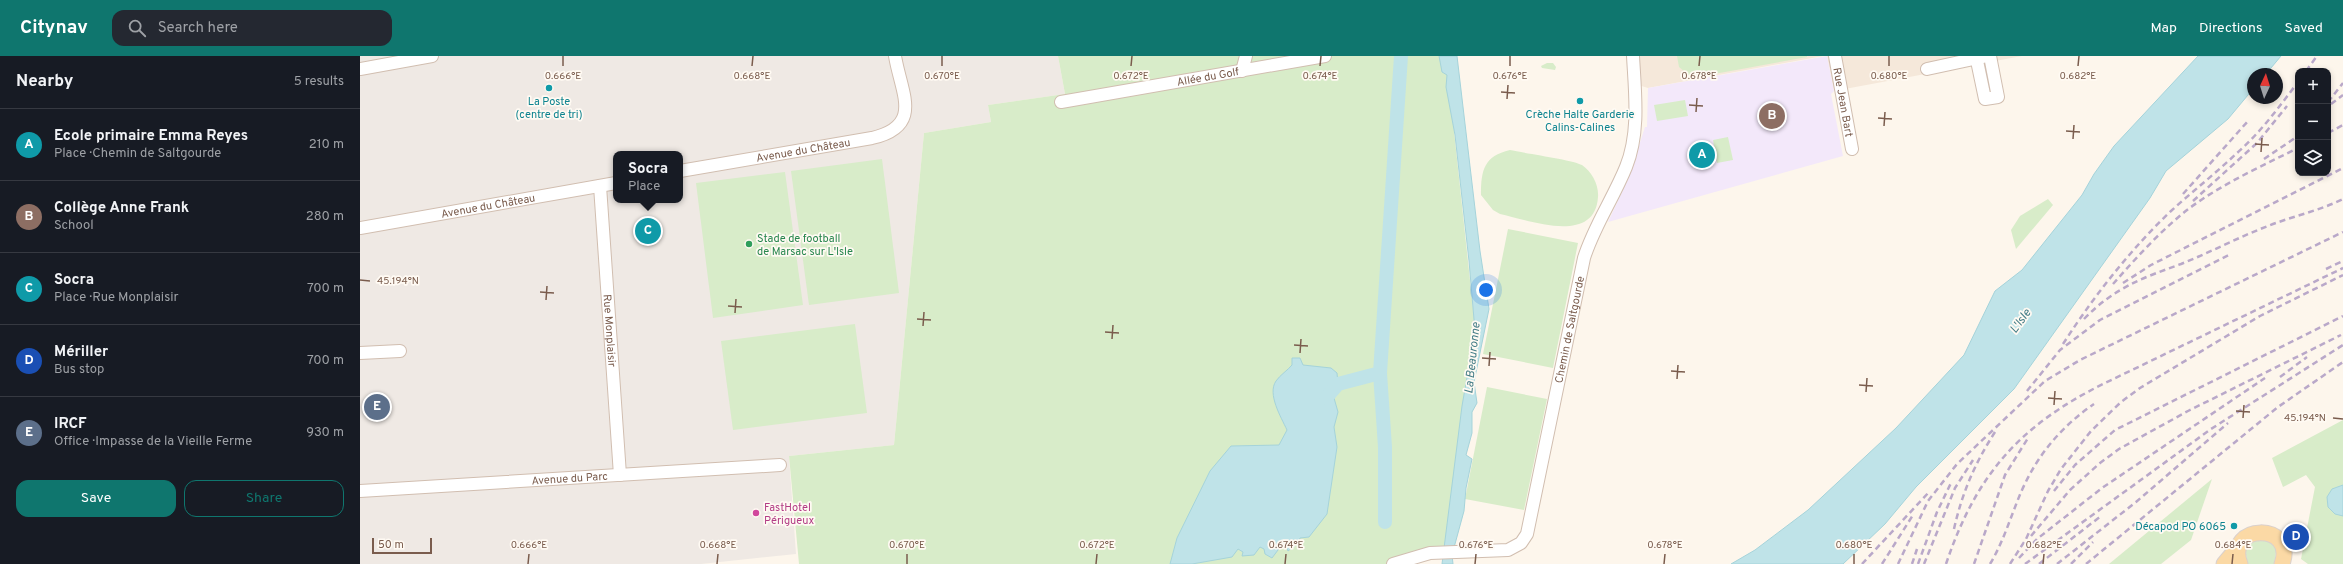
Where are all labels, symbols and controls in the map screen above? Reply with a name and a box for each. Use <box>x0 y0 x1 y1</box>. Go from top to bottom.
search box <box>112 10 392 46</box>
text: Citynav <box>20 16 88 40</box>
icon: search <box>126 17 148 39</box>
text: Search here <box>158 19 238 38</box>
text: Map <box>2151 20 2177 37</box>
text: Directions <box>2199 20 2263 37</box>
text: Saved <box>2285 20 2323 37</box>
street label: Allée du Golf <box>1176 65 1241 90</box>
street label: Rue Jean Bart <box>1829 67 1856 138</box>
north arrow <box>2247 68 2283 104</box>
map controls <box>2295 68 2331 176</box>
button: + <box>2295 68 2331 104</box>
text: 0.666°E <box>545 70 581 83</box>
text: 0.668°E <box>734 70 770 83</box>
text: 0.670°E <box>924 70 960 83</box>
text: 0.672°E <box>1113 70 1149 83</box>
text: 0.674°E <box>1303 70 1337 83</box>
text: 0.676°E <box>1492 70 1528 83</box>
text: 0.678°E <box>1681 70 1717 83</box>
text: 0.680°E <box>1870 70 1908 83</box>
text: 0.682°E <box>2060 70 2096 83</box>
text: Nearby <box>16 71 73 93</box>
text: 5 results <box>294 74 344 90</box>
marker: La Poste (centre de tri) <box>544 83 554 93</box>
place label: La Poste (centre de tri) <box>516 95 582 122</box>
marker: Crèche Halte Garderie Calins-Calines <box>1575 96 1585 106</box>
pin: B <box>1759 101 1785 131</box>
button: − <box>2295 104 2331 140</box>
place label: Crèche Halte Garderie Calins-Calines <box>1526 108 1635 135</box>
text: Ecole primaire Emma Reyes <box>54 127 248 146</box>
street label: Avenue du Château <box>755 136 852 166</box>
text: A <box>24 137 34 153</box>
text: 210 m <box>309 137 344 153</box>
pin: A <box>1689 140 1715 170</box>
button: layers <box>2295 140 2331 176</box>
text: Place · Chemin de Saltgourde <box>54 146 221 162</box>
popup <box>613 151 683 203</box>
text: Socra <box>628 160 668 179</box>
text: Place <box>628 179 660 195</box>
street label: Avenue du Château <box>440 191 536 222</box>
text: Collège Anne Frank <box>54 199 189 218</box>
text: B <box>25 209 33 225</box>
text: 280 m <box>306 209 344 225</box>
pin: C <box>635 216 661 246</box>
text: School <box>54 218 94 234</box>
place label: Stade de football de Marsac sur L'Isle <box>757 232 853 259</box>
marker: Stade de football de Marsac sur L'Isle <box>744 239 754 249</box>
text: Socra <box>54 271 94 290</box>
text: 45.194°N <box>377 275 419 288</box>
street label: Chemin de Saltgourde <box>1552 275 1588 385</box>
your location <box>1476 280 1496 300</box>
text: C <box>25 281 33 297</box>
text: 700 m <box>307 281 344 297</box>
text: Place · Rue Monplaisir <box>54 290 179 306</box>
street label: Rue Monplaisir <box>600 294 619 368</box>
water label: L'Isle <box>2007 305 2036 337</box>
water label: La Beauronne <box>1461 321 1485 395</box>
text: Mériller <box>54 343 108 362</box>
text: D <box>24 353 34 369</box>
text: 700 m <box>307 353 344 369</box>
text: Bus stop <box>54 362 104 378</box>
pin: E <box>364 392 390 422</box>
text: 45.194°N <box>2284 412 2326 425</box>
text: IRCF <box>54 415 87 434</box>
text: E <box>25 425 33 441</box>
text: 930 m <box>306 425 344 441</box>
text: Office · Impasse de la Vieille Ferme <box>54 434 252 450</box>
street label: Avenue du Parc <box>531 470 608 488</box>
button: Save <box>16 480 176 517</box>
button: Share <box>184 480 344 517</box>
place label: FastHotel Périgueux <box>764 501 814 528</box>
marker: FastHotel Périgueux <box>751 508 761 518</box>
place label: Décapod PO 6065 <box>2135 520 2226 534</box>
marker: Décapod PO 6065 <box>2229 521 2239 531</box>
pin: D <box>2283 522 2309 552</box>
scale bar <box>372 536 432 555</box>
text: 50 m <box>378 538 404 552</box>
text: 0.666°E <box>511 539 547 552</box>
text: 0.668°E <box>700 539 736 552</box>
text: 0.670°E <box>889 539 925 552</box>
text: 0.672°E <box>1079 539 1115 552</box>
text: 0.674°E <box>1269 539 1303 552</box>
text: 0.676°E <box>1458 539 1494 552</box>
text: 0.678°E <box>1647 539 1683 552</box>
text: 0.680°E <box>1835 539 1873 552</box>
text: 0.682°E <box>2026 539 2062 552</box>
text: 0.684°E <box>2214 539 2252 552</box>

